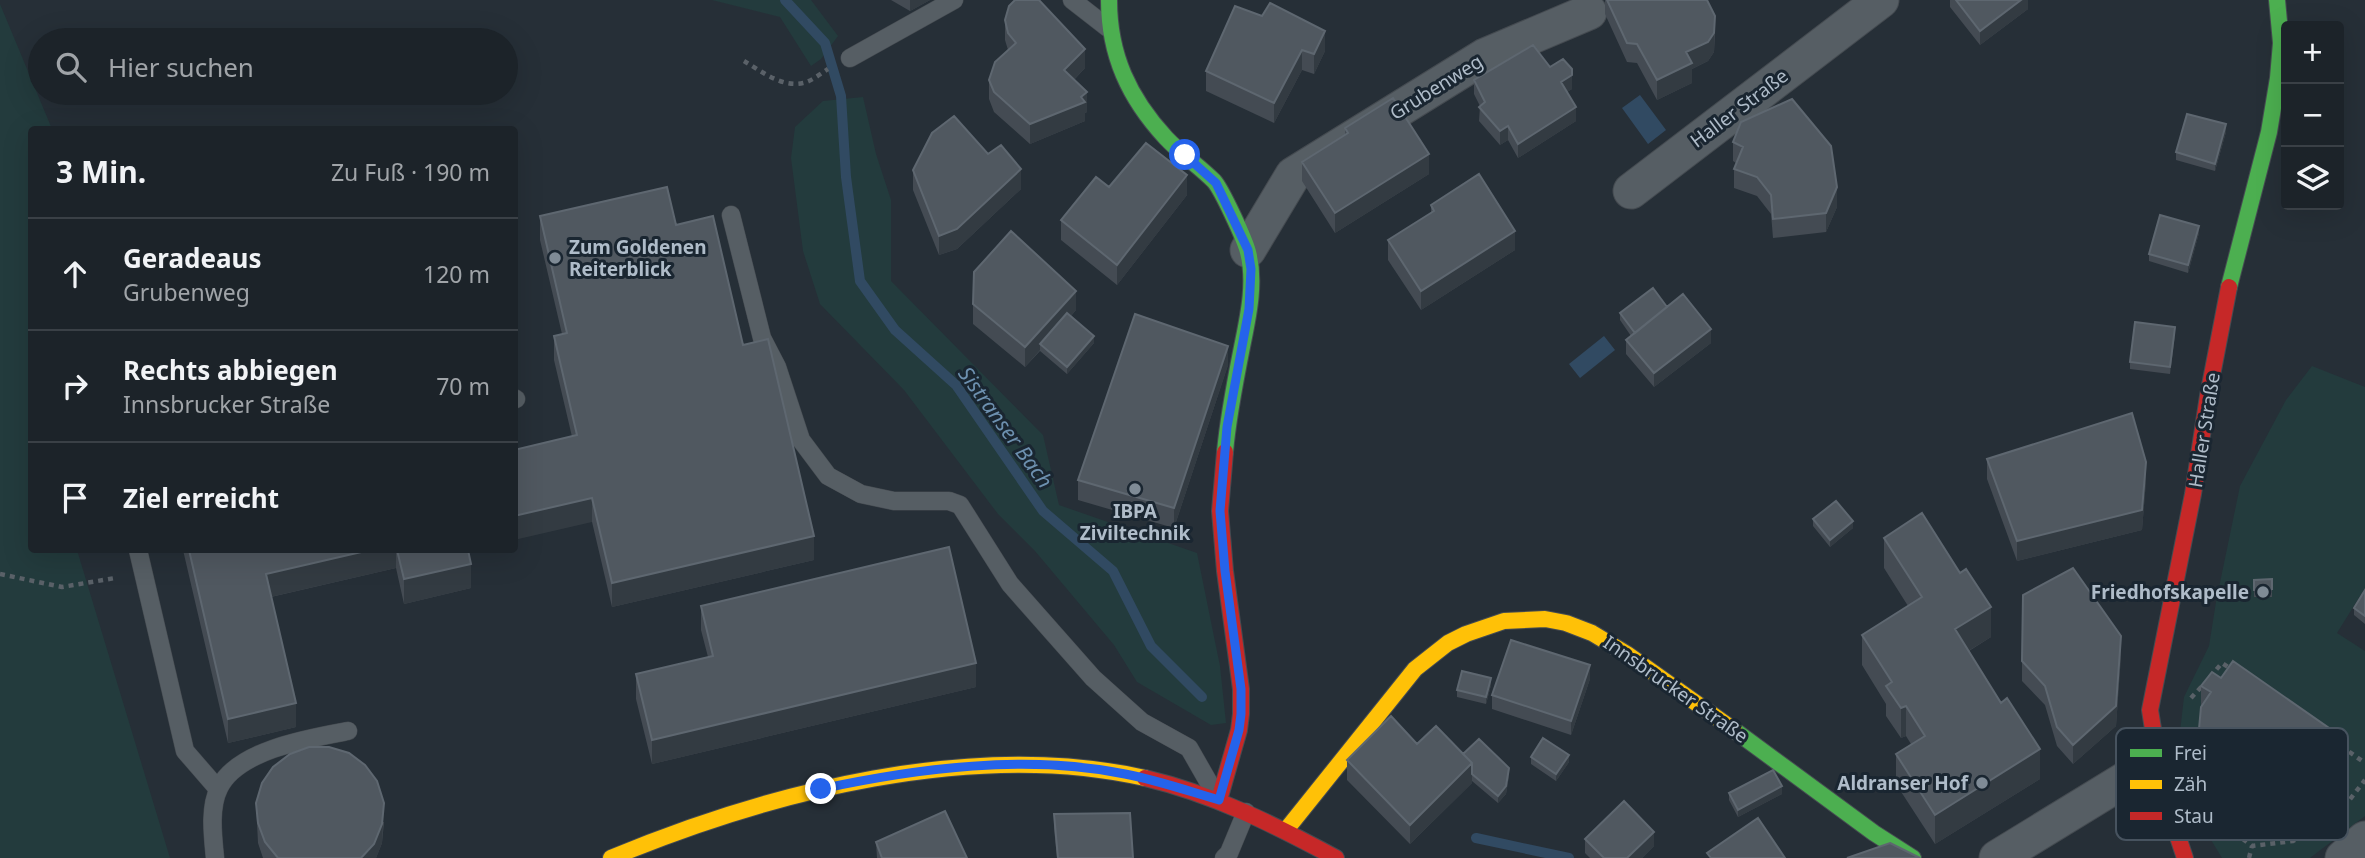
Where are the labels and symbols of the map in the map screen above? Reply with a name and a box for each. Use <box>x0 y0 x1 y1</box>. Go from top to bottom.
street label: Grubenweg <box>1385 48 1487 126</box>
street label: Haller Straße <box>1685 63 1793 153</box>
route start <box>1169 139 1200 170</box>
place label: Zum Goldenen Reiterblick <box>569 234 707 282</box>
marker: Zum Goldenen Reiterblick <box>547 250 563 266</box>
water label: Sistranser Bach <box>952 361 1060 493</box>
street label: Haller Straße <box>2182 371 2226 489</box>
marker: IBPA Ziviltechnik <box>1127 481 1143 497</box>
place label: IBPA Ziviltechnik <box>1080 498 1190 546</box>
place label: Friedhofskapelle <box>2091 579 2249 605</box>
marker: Friedhofskapelle <box>2255 584 2271 600</box>
street label: Innsbrucker Straße <box>1598 629 1754 749</box>
legend <box>2116 728 2348 840</box>
text: Frei <box>2174 740 2207 766</box>
place label: Aldranser Hof <box>1837 770 1970 796</box>
text: Zäh <box>2174 771 2207 797</box>
route end <box>805 773 836 804</box>
marker: Aldranser Hof <box>1974 775 1990 791</box>
text: Stau <box>2174 803 2214 829</box>

